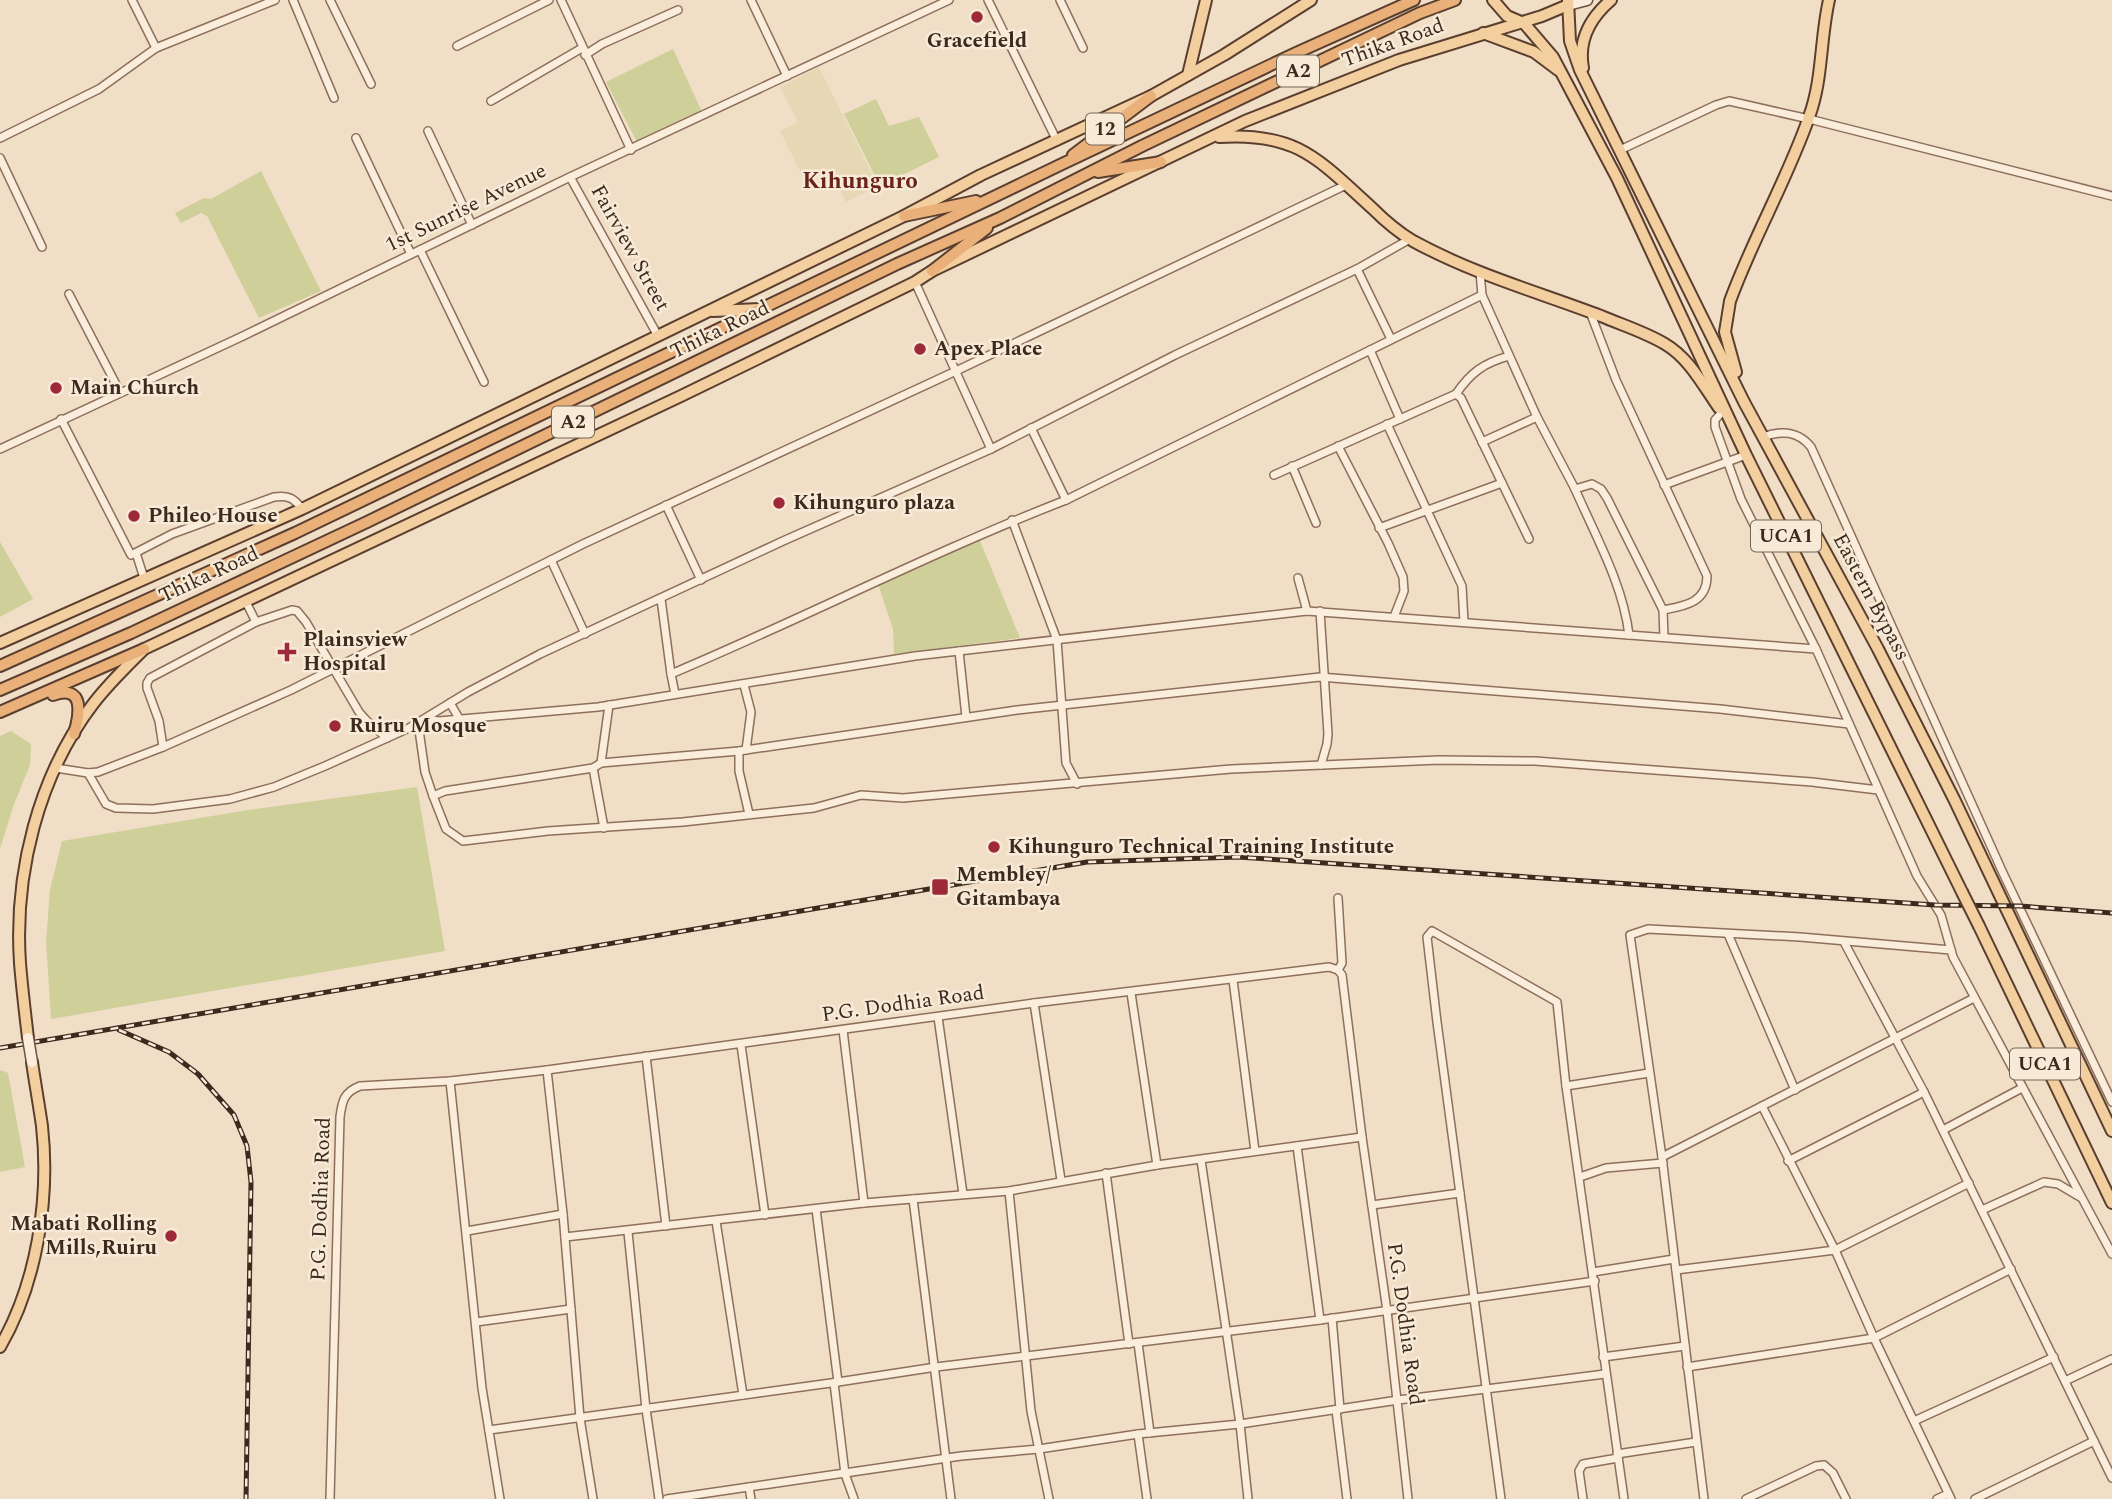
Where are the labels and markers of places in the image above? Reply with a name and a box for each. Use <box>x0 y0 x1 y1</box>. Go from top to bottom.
marker: Gracefield <box>969 9 985 25</box>
place label: Gracefield <box>927 25 1027 57</box>
place label: Apex Place <box>934 333 1042 365</box>
marker: Apex Place <box>912 341 928 357</box>
place label: Main Church <box>70 372 199 404</box>
marker: Main Church <box>48 380 64 396</box>
place label: Kihunguro plaza <box>793 487 955 519</box>
marker: Kihunguro plaza <box>771 495 787 511</box>
place label: Phileo House <box>148 500 278 532</box>
marker: Phileo House <box>126 508 142 524</box>
place label: Plainsview Hospital <box>303 624 409 680</box>
marker: Plainsview Hospital <box>277 642 297 662</box>
place label: Ruiru Mosque <box>349 710 487 742</box>
marker: Ruiru Mosque <box>327 718 343 734</box>
place label: Kihunguro Technical Training Institute <box>1008 831 1394 863</box>
marker: Kihunguro Technical Training Institute <box>986 839 1002 855</box>
place label: Membley/ Gitambaya <box>956 859 1061 915</box>
marker: Membley/ Gitambaya <box>930 877 950 897</box>
place label: Mabati Rolling Mills,Ruiru <box>10 1208 158 1264</box>
marker: Mabati Rolling Mills,Ruiru <box>163 1228 179 1244</box>

